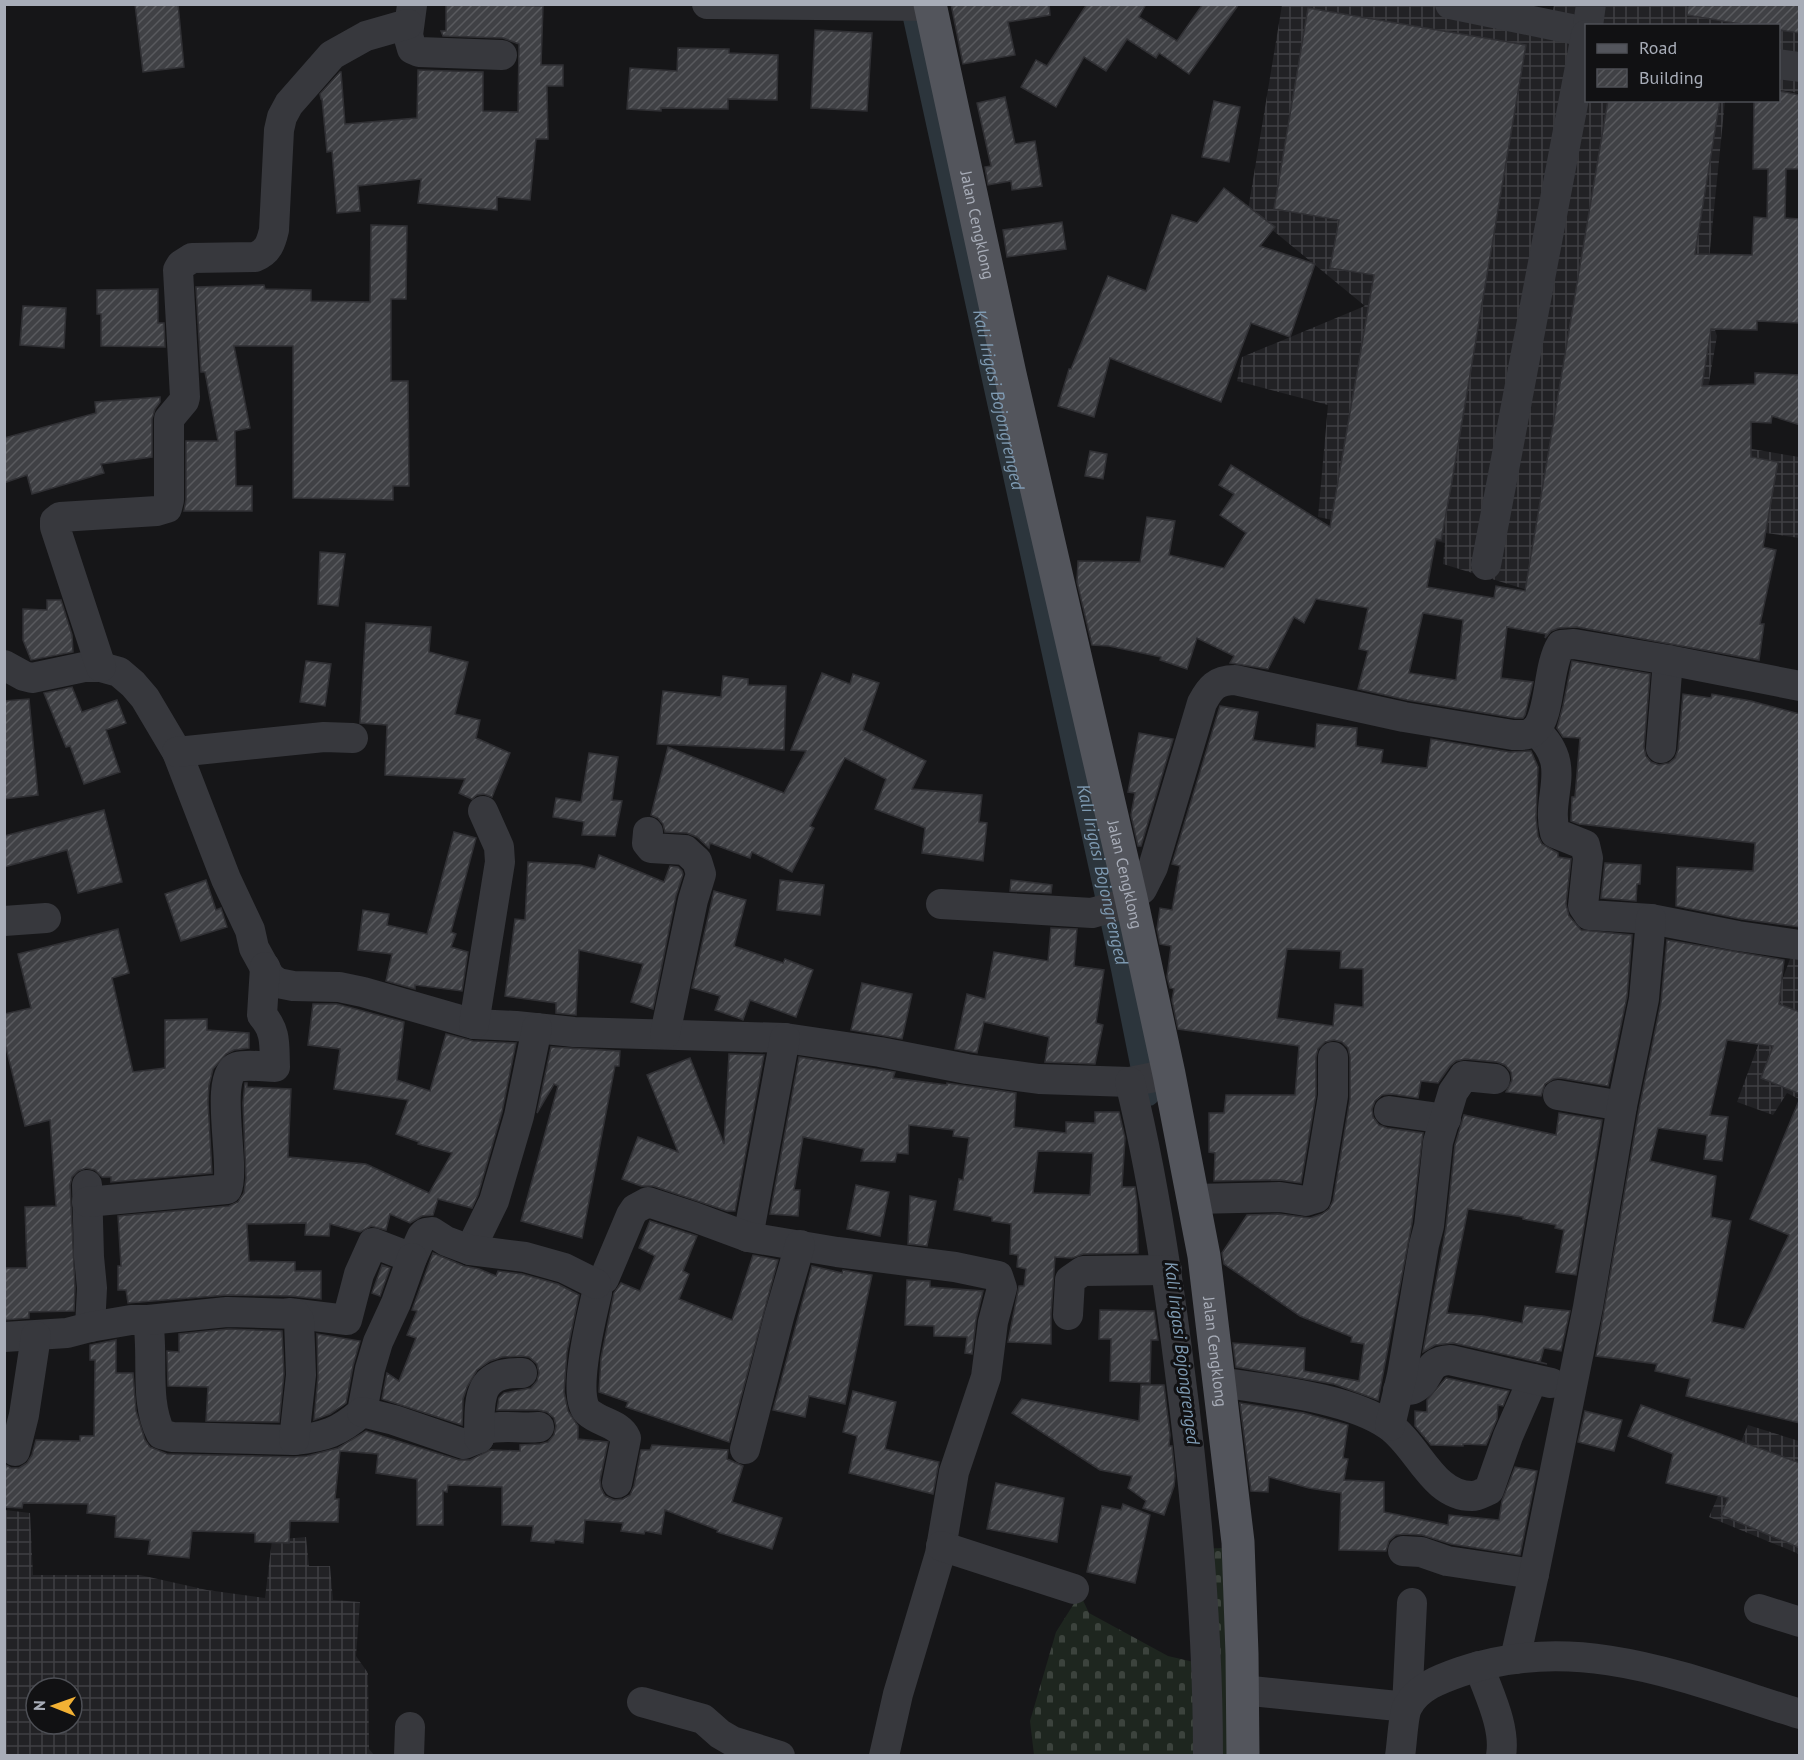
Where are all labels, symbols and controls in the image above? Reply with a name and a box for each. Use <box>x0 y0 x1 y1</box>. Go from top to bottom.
legend <box>1585 24 1780 102</box>
text: Road <box>1639 36 1677 59</box>
text: Building <box>1639 66 1703 89</box>
street label: Jalan Cengklong <box>956 168 999 281</box>
water label: Kali Irigasi Bojongrenged <box>968 307 1030 493</box>
water label: Kali Irigasi Bojongrenged <box>1072 782 1134 968</box>
street label: Jalan Cengklong <box>1103 817 1147 930</box>
water label: Kali Irigasi Bojongrenged <box>1160 1260 1205 1447</box>
street label: Jalan Cengklong <box>1199 1294 1232 1408</box>
north arrow <box>24 1676 84 1736</box>
text: N <box>29 1700 49 1711</box>

